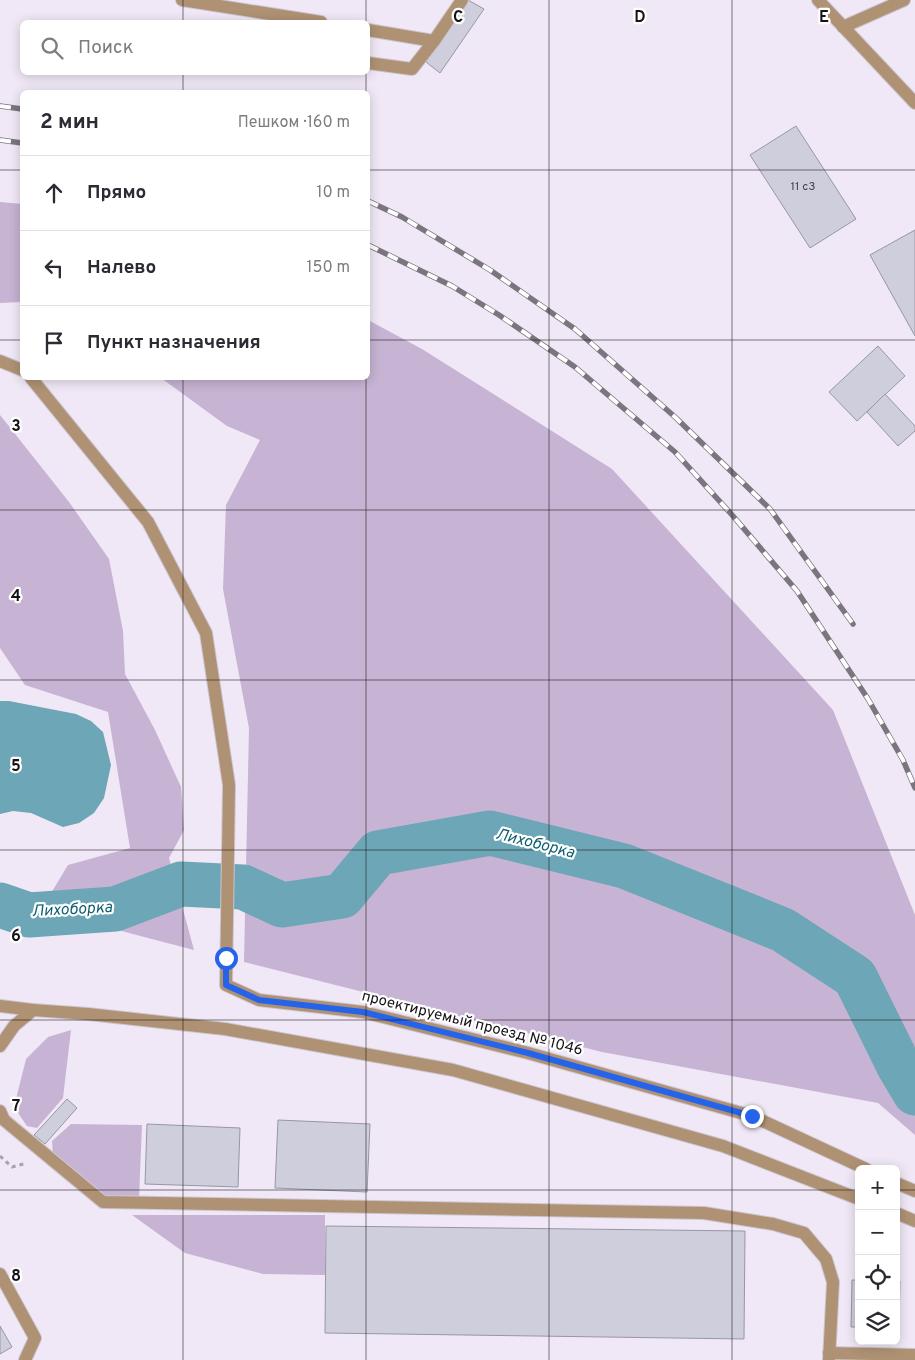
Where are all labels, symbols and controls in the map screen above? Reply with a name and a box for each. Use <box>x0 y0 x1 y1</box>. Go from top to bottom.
text: C <box>453 8 463 28</box>
text: D <box>634 8 646 28</box>
text: E <box>819 8 829 28</box>
search box <box>20 20 370 75</box>
icon: search <box>38 34 66 62</box>
text: Поиск <box>78 36 134 60</box>
text: 2 мин <box>40 109 99 136</box>
text: Пешком · 160 m <box>238 113 350 133</box>
icon: ahead <box>40 179 68 207</box>
house number: 11 с3 <box>791 179 816 195</box>
text: Прямо <box>87 181 146 205</box>
text: 10 m <box>316 183 350 203</box>
icon: left <box>40 254 68 282</box>
text: Налево <box>87 256 156 280</box>
text: 150 m <box>307 258 350 278</box>
icon: arrive <box>40 329 68 357</box>
text: Пункт назначения <box>87 331 261 355</box>
text: 3 <box>11 417 21 437</box>
text: 4 <box>11 587 21 607</box>
text: 5 <box>11 757 21 777</box>
water label: Лихоборка <box>494 825 577 864</box>
water label: Лихоборка <box>31 898 113 922</box>
text: 6 <box>11 927 21 947</box>
route start <box>215 947 238 970</box>
street label: проектируемый проезд № 1046 <box>359 987 585 1061</box>
text: 7 <box>12 1097 20 1117</box>
route end <box>741 1105 764 1128</box>
map controls <box>855 1165 900 1345</box>
button: + <box>855 1165 900 1210</box>
button: − <box>855 1210 900 1255</box>
button: locate <box>855 1255 900 1300</box>
text: 8 <box>11 1267 21 1287</box>
button: layers <box>855 1300 900 1345</box>

